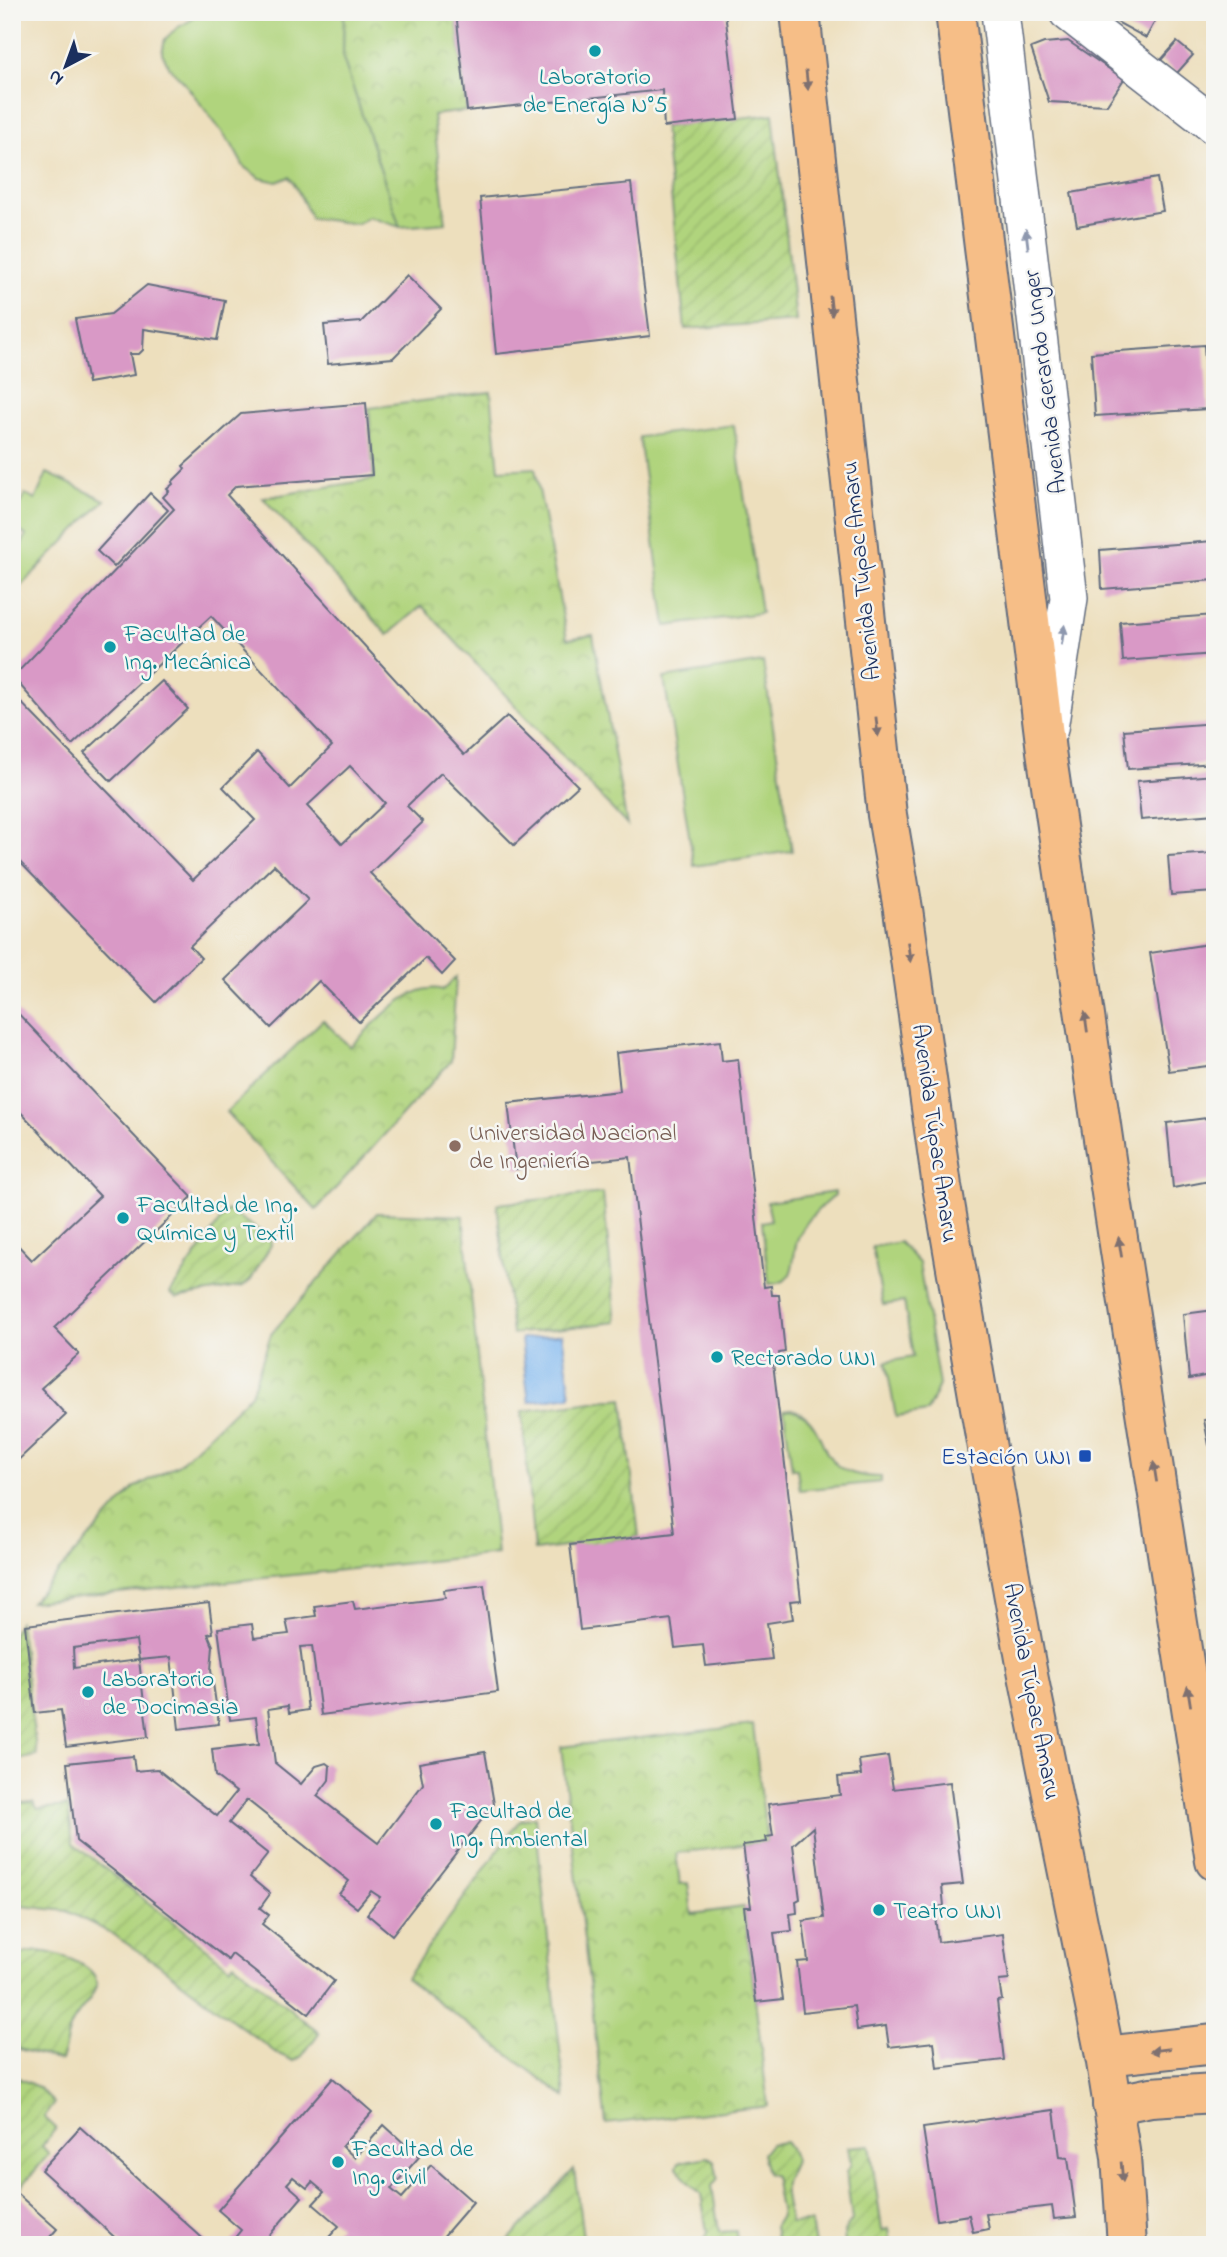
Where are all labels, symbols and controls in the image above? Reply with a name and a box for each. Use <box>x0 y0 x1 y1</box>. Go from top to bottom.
north arrow <box>32 32 102 102</box>
marker: Laboratorio de Energía N°5 <box>587 43 603 59</box>
place label: Laboratorio de Energía N°5 <box>522 61 668 124</box>
text: N <box>43 62 70 91</box>
one-way arrow <box>802 69 813 91</box>
one-way arrow <box>1022 228 1033 250</box>
street label: Avenida Gerardo Unger <box>1015 267 1078 496</box>
one-way arrow <box>825 296 836 318</box>
street label: Avenida Túpac Amaru <box>834 459 891 682</box>
place label: Facultad de Ing. Mecánica <box>123 618 251 681</box>
one-way arrow <box>1058 624 1069 646</box>
marker: Facultad de Ing. Mecánica <box>102 639 118 655</box>
one-way arrow <box>872 717 883 739</box>
one-way arrow <box>904 942 915 964</box>
one-way arrow <box>1081 1011 1092 1033</box>
street label: Avenida Túpac Amaru <box>901 1022 966 1245</box>
place label: Universidad Nacional de Ingeniería <box>469 1117 676 1180</box>
marker: Universidad Nacional de Ingeniería <box>447 1138 463 1154</box>
place label: Facultad de Ing. Química y Textil <box>136 1189 298 1253</box>
marker: Facultad de Ing. Química y Textil <box>115 1210 131 1226</box>
one-way arrow <box>1114 1236 1125 1258</box>
place label: Rectorado UNI <box>731 1342 876 1377</box>
marker: Rectorado UNI <box>709 1349 725 1365</box>
place label: Estación UNI <box>941 1441 1071 1476</box>
marker: Estación UNI <box>1077 1448 1093 1464</box>
one-way arrow <box>1149 1460 1160 1482</box>
street label: Avenida Túpac Amaru <box>992 1580 1069 1803</box>
place label: Laboratorio de Docimasia <box>102 1663 238 1726</box>
marker: Laboratorio de Docimasia <box>80 1684 96 1700</box>
one-way arrow <box>1184 1685 1195 1707</box>
place label: Facultad de Ing. Ambiental <box>449 1795 587 1858</box>
marker: Facultad de Ing. Ambiental <box>428 1816 444 1832</box>
place label: Teatro UNI <box>893 1895 1001 1930</box>
marker: Teatro UNI <box>871 1902 887 1918</box>
one-way arrow <box>1149 2044 1171 2055</box>
place label: Facultad de Ing. Civil <box>351 2133 474 2196</box>
marker: Facultad de Ing. Civil <box>330 2154 346 2170</box>
one-way arrow <box>1117 2161 1128 2183</box>

